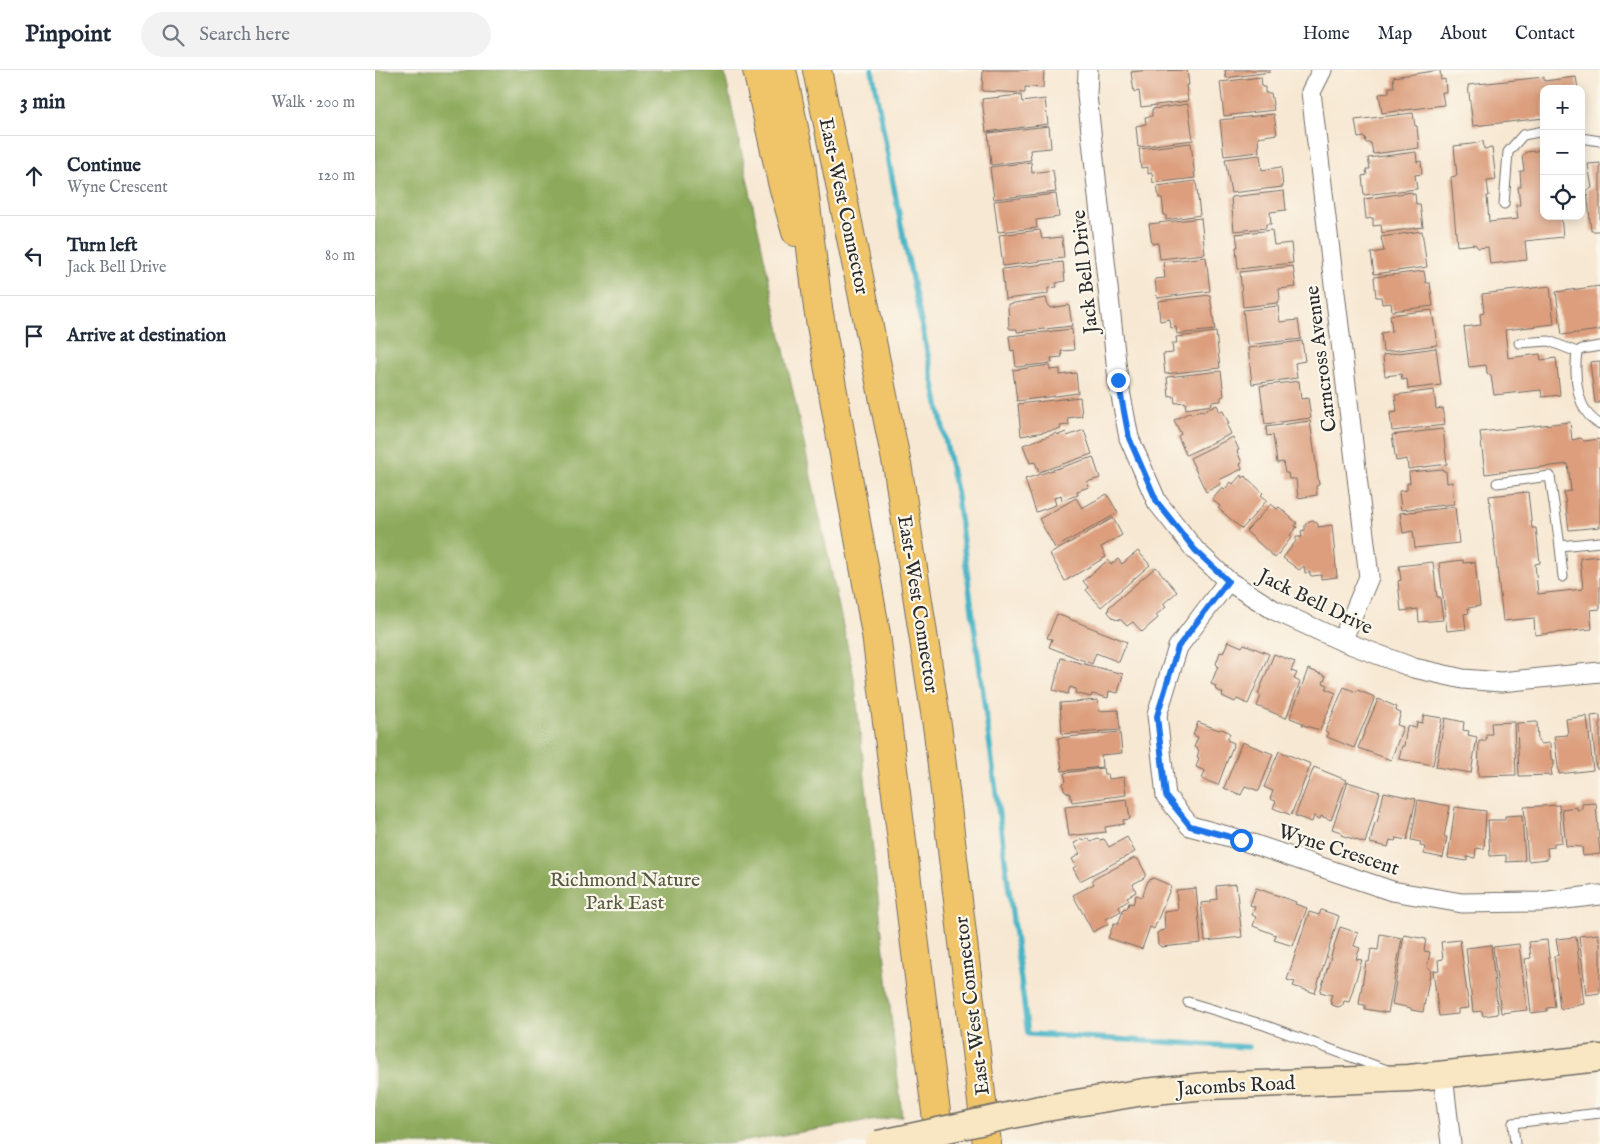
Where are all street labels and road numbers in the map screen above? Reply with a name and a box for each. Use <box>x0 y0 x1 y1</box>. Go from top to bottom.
street label: East-West Connector <box>813 116 875 298</box>
street label: Jack Bell Drive <box>1067 209 1105 337</box>
street label: Carncross Avenue <box>1300 284 1343 433</box>
street label: East-West Connector <box>891 513 944 696</box>
street label: Jack Bell Drive <box>1252 563 1377 641</box>
street label: Wyne Crescent <box>1275 819 1402 882</box>
street label: East-West Connector <box>949 914 996 1097</box>
street label: Jacombs Road <box>1174 1071 1296 1102</box>

